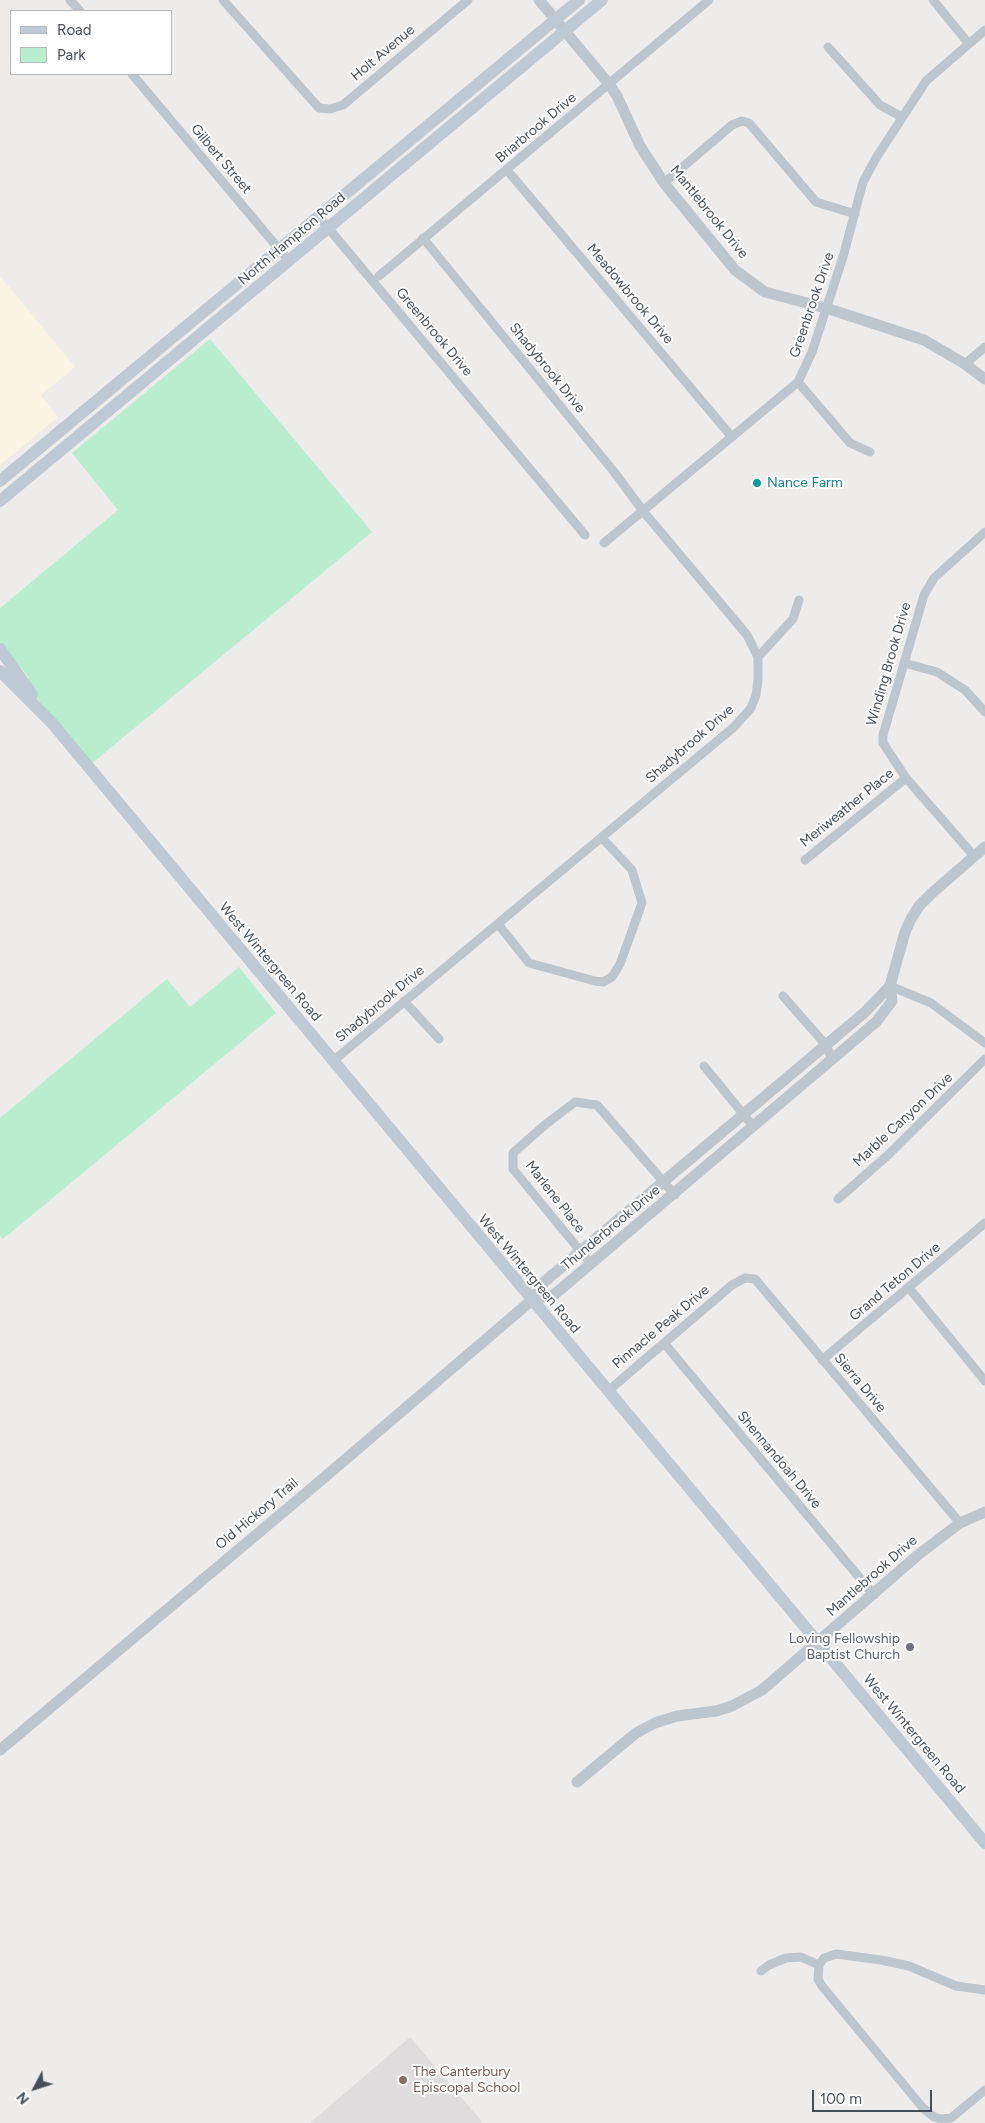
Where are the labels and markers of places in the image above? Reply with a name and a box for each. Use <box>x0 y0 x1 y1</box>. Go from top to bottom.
place label: Nance Farm <box>767 475 843 491</box>
marker: Nance Farm <box>751 477 763 489</box>
place label: Loving Fellowship Baptist Church <box>789 1631 900 1664</box>
marker: Loving Fellowship Baptist Church <box>904 1641 916 1653</box>
place label: The Canterbury Episcopal School <box>413 2064 520 2096</box>
marker: The Canterbury Episcopal School <box>397 2074 409 2086</box>

